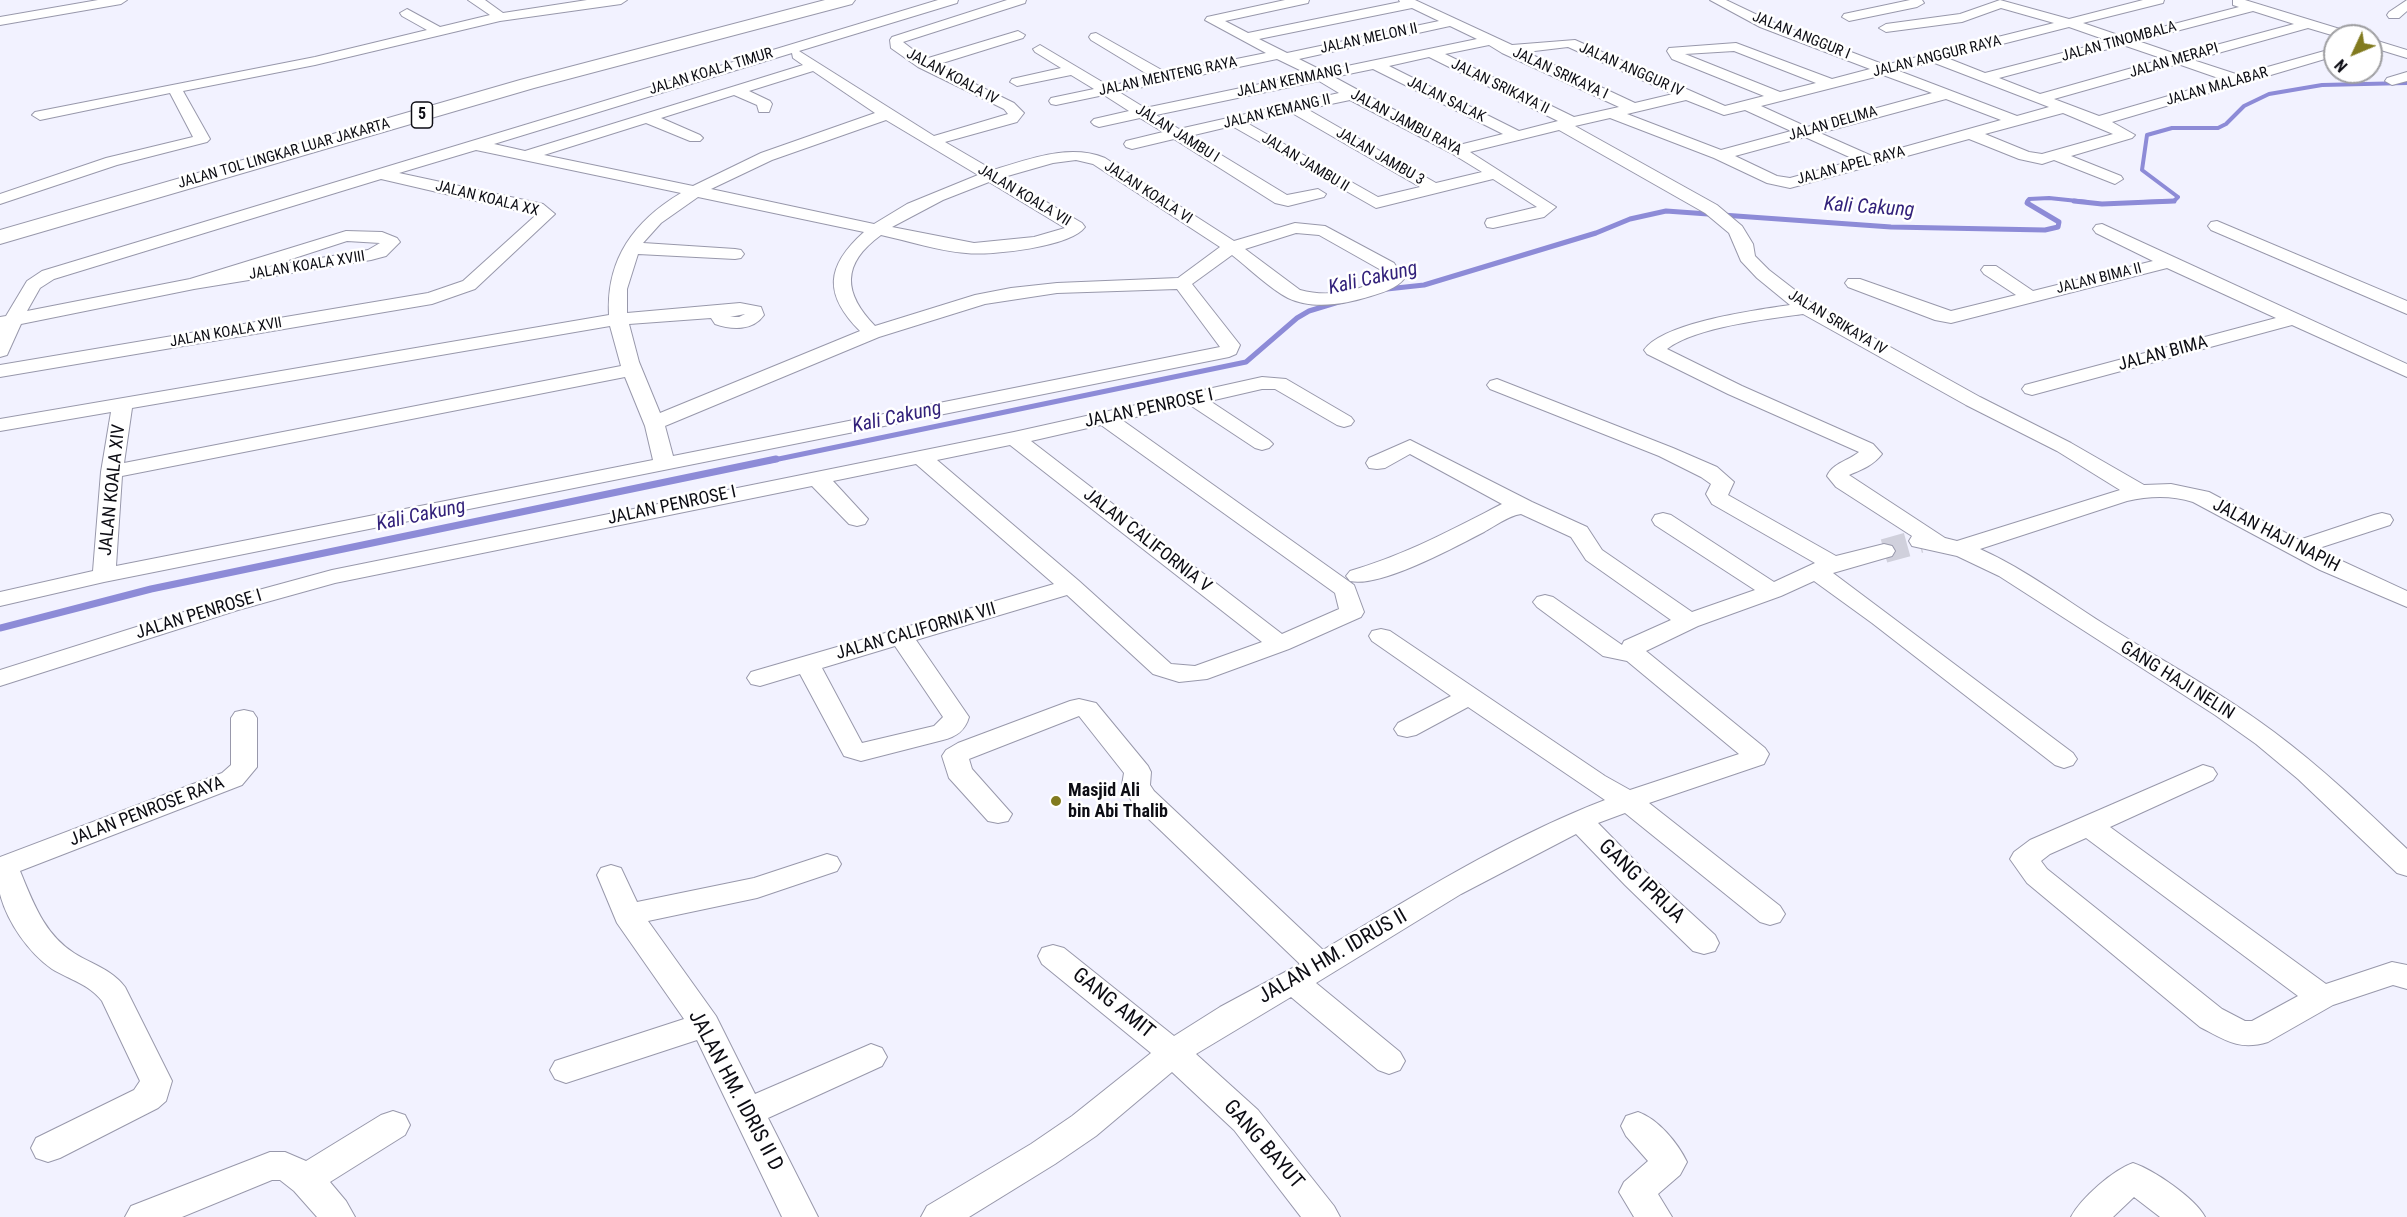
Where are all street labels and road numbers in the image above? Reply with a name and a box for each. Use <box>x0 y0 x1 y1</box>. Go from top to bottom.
street label: JALAN ANGGUR I <box>1750 8 1852 64</box>
street label: JALAN TINOMBALA <box>2060 18 2178 66</box>
street label: JALAN MELON II <box>1319 20 1419 58</box>
street label: JALAN ANGGUR RAYA <box>1871 32 2003 82</box>
street label: JALAN ANGGUR IV <box>1576 39 1686 101</box>
street label: JALAN MERAPI <box>2127 40 2221 82</box>
street label: JALAN SRIKAYA I <box>1509 44 1611 104</box>
street label: JALAN KOALA TIMUR <box>647 45 775 99</box>
street label: JALAN KOALA IV <box>903 45 1001 109</box>
street label: JALAN MENTENG RAYA <box>1097 54 1239 100</box>
street label: JALAN SRIKAYA II <box>1448 55 1552 119</box>
street label: JALAN KENMANG I <box>1235 60 1351 102</box>
street label: JALAN MALABAR <box>2164 64 2270 110</box>
street label: JALAN SALAK <box>1404 73 1488 127</box>
street label: JALAN JAMBU RAYA <box>1347 86 1465 160</box>
street label: JALAN KEMANG II <box>1222 91 1332 133</box>
street label: JALAN JAMBU I <box>1132 101 1222 167</box>
road number: 5 <box>412 102 432 128</box>
street label: JALAN DELIMA <box>1787 103 1879 145</box>
street label: JALAN TOL LINGKAR LUAR JAKARTA <box>176 115 392 193</box>
street label: JALAN JAMBU 3 <box>1333 124 1427 190</box>
street label: JALAN JAMBU II <box>1258 130 1352 196</box>
street label: JALAN APEL RAYA <box>1795 143 1907 189</box>
street label: JALAN KOALA VI <box>1101 158 1195 228</box>
street label: JALAN KOALA VII <box>974 161 1074 231</box>
street label: JALAN KOALA XX <box>434 177 540 221</box>
street label: JALAN KOALA XVIII <box>248 248 366 284</box>
street label: JALAN BIMA II <box>2054 260 2144 298</box>
street label: JALAN SRIKAYA IV <box>1785 287 1889 359</box>
street label: JALAN KOALA XVII <box>169 314 283 352</box>
street label: JALAN BIMA <box>2116 332 2210 376</box>
street label: JALAN PENROSE I <box>1083 385 1215 433</box>
street label: JALAN KOALA XIV <box>95 423 131 557</box>
street label: JALAN PENROSE I <box>606 482 738 530</box>
street label: JALAN CALIFORNIA V <box>1079 484 1215 598</box>
street label: JALAN HAJI NAPIH <box>2209 495 2343 577</box>
street label: JALAN PENROSE I <box>133 586 265 644</box>
street label: JALAN CALIFORNIA VII <box>834 599 998 665</box>
street label: GANG HAJI NELIN <box>2116 637 2238 725</box>
street label: JALAN PENROSE RAYA <box>66 772 228 852</box>
street label: GANG IPRIJA <box>1593 835 1689 929</box>
street label: JALAN HM. IDRUS II <box>1254 904 1412 1010</box>
street label: GANG AMIT <box>1067 963 1159 1045</box>
street label: JALAN HM. IDRIS II D <box>682 1006 788 1176</box>
street label: GANG BAYUT <box>1217 1095 1309 1195</box>

